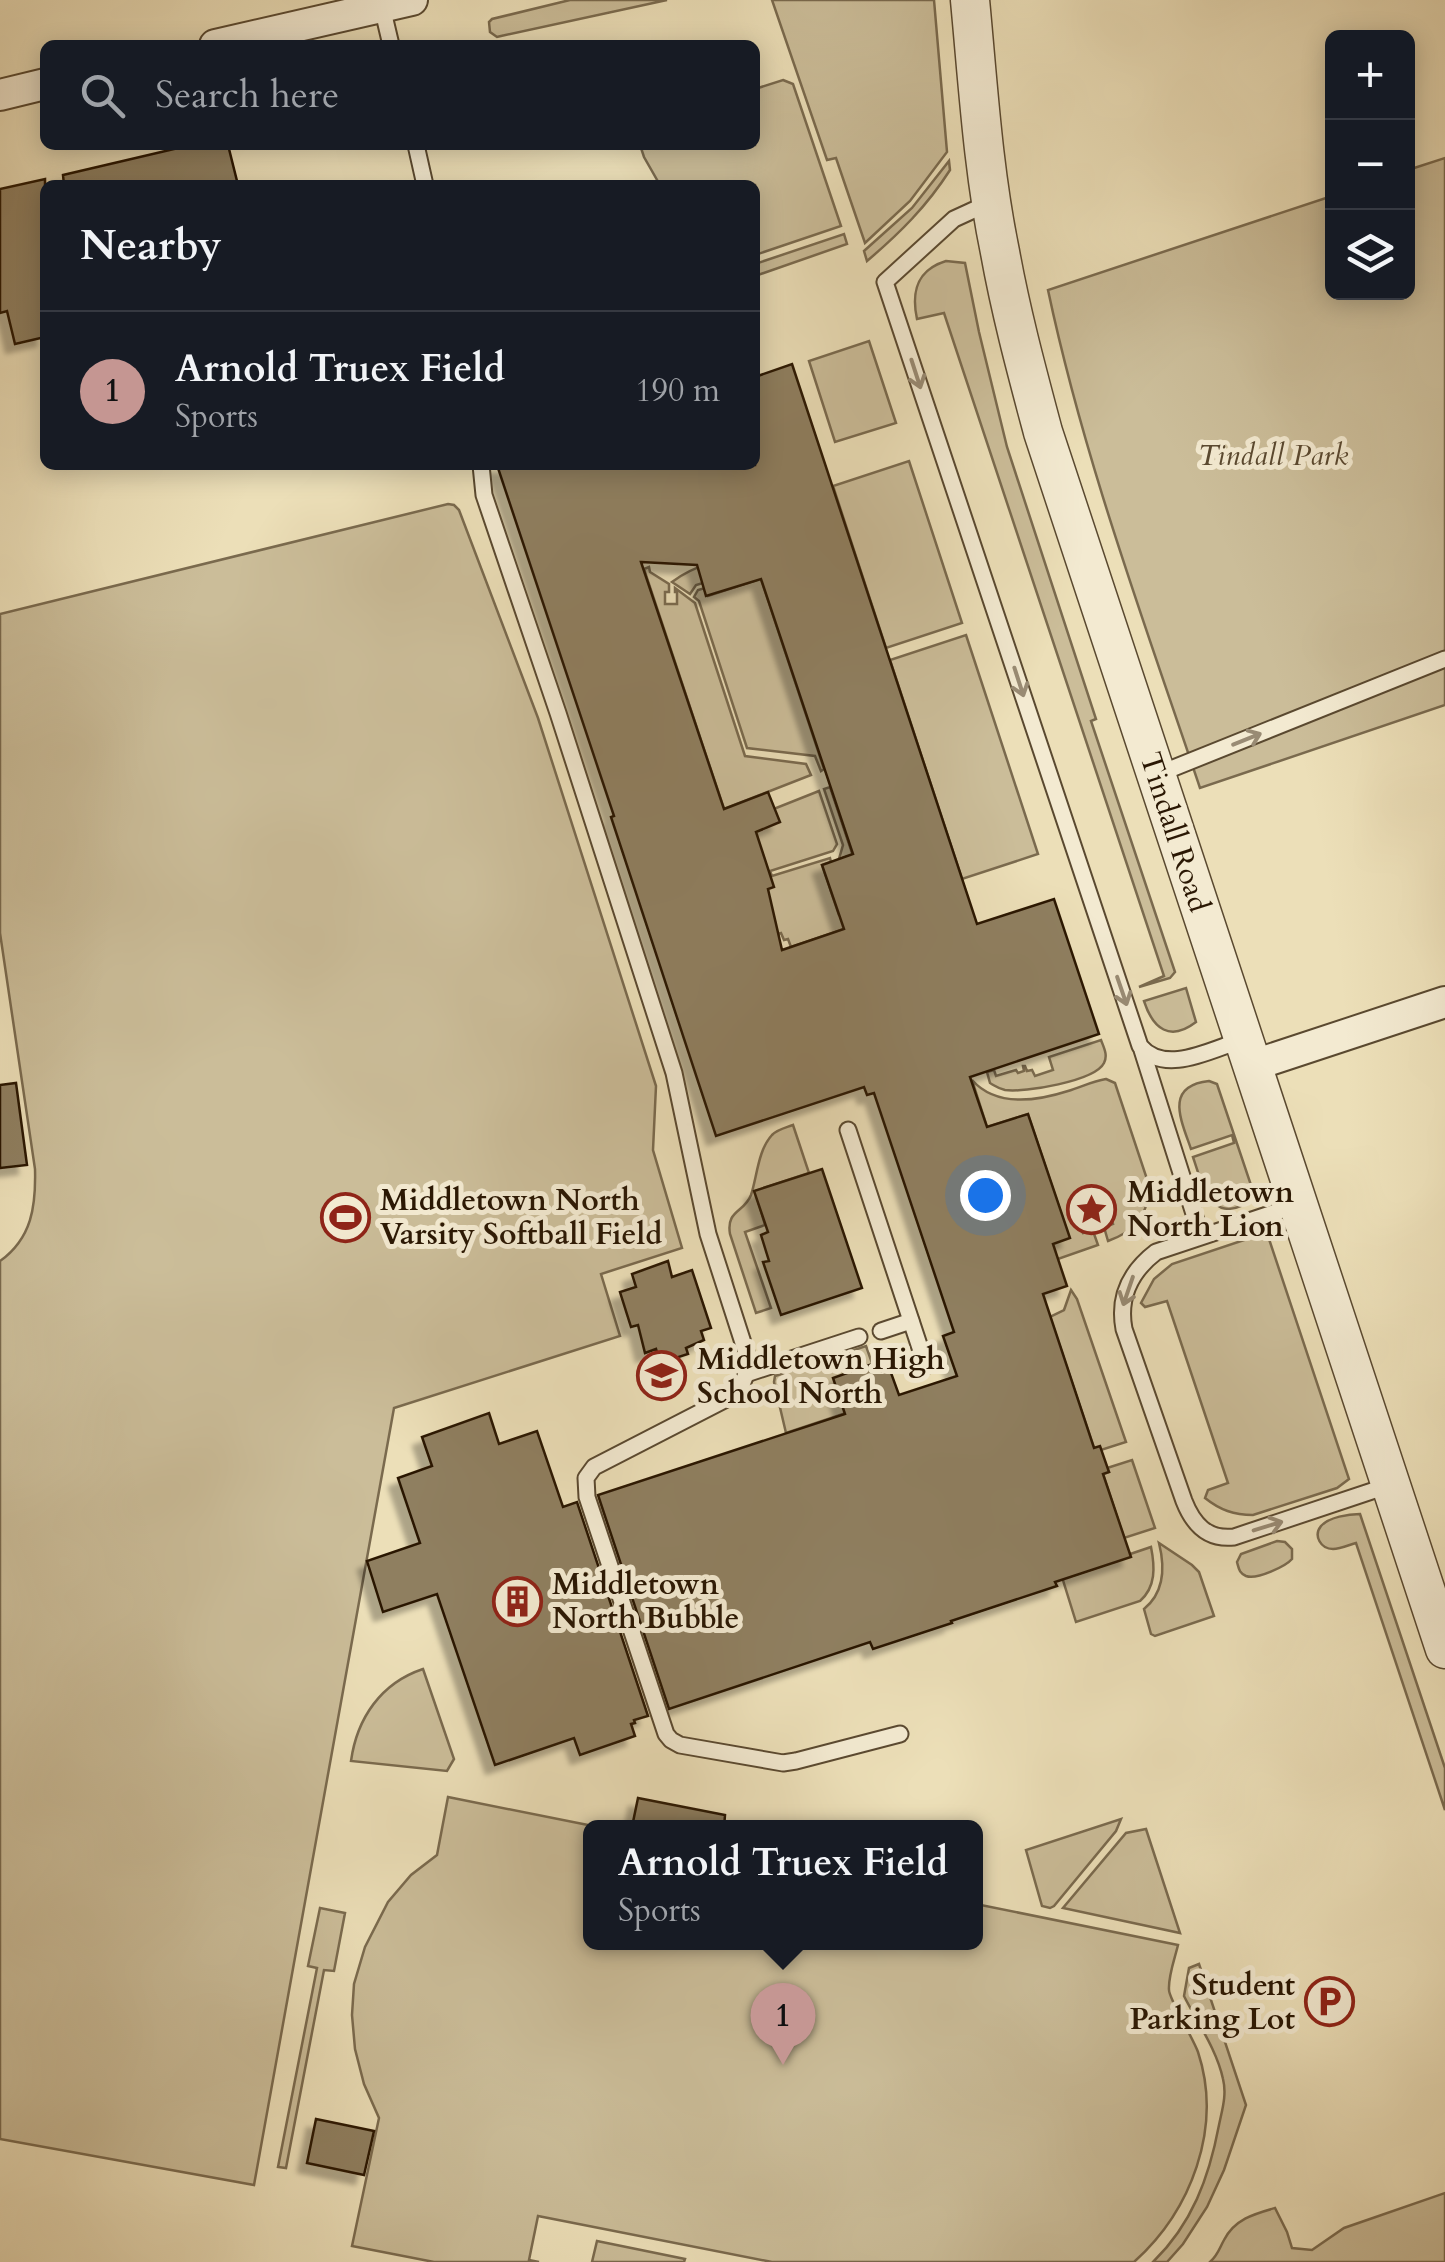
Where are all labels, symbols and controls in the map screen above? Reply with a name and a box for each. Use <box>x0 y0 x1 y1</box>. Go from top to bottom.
map controls <box>1325 30 1415 300</box>
button: + <box>1325 30 1415 120</box>
search box <box>40 40 760 150</box>
icon: search <box>75 68 130 123</box>
text: Search here <box>155 69 339 121</box>
button: − <box>1325 120 1415 210</box>
button: layers <box>1325 210 1415 300</box>
text: Nearby <box>80 217 222 274</box>
text: Arnold Truex Field <box>175 343 505 395</box>
one-way arrow <box>908 358 926 390</box>
text: 1 <box>104 369 121 413</box>
text: 190 m <box>635 369 720 413</box>
text: Sports <box>175 395 258 439</box>
park label: Tindall Park <box>1198 435 1348 476</box>
one-way arrow <box>1011 666 1029 698</box>
one-way arrow <box>1231 728 1261 746</box>
street label: Tindall Road <box>1129 747 1220 917</box>
one-way arrow <box>1114 974 1132 1006</box>
your location <box>960 1170 1011 1221</box>
place label: Middletown North Lion <box>1127 1172 1294 1247</box>
place label: Middletown North Varsity Softball Field <box>380 1180 662 1255</box>
place icon: Middletown North Lion <box>1066 1183 1118 1235</box>
sports icon: Middletown North Varsity Softball Field <box>319 1191 371 1243</box>
one-way arrow <box>1117 1274 1135 1306</box>
place label: Middletown High School North <box>697 1339 945 1414</box>
school or university icon: Middletown High School North <box>636 1350 688 1402</box>
one-way arrow <box>1251 1516 1283 1534</box>
place label: Middletown North Bubble <box>552 1564 739 1639</box>
building icon: Middletown North Bubble <box>491 1575 543 1627</box>
popup <box>583 1820 983 1950</box>
text: Arnold Truex Field <box>618 1837 948 1889</box>
text: Sports <box>618 1889 701 1933</box>
place label: Student Parking Lot <box>1130 1965 1295 2040</box>
parking icon: Student Parking Lot <box>1304 1976 1356 2028</box>
pin: 1 <box>750 1982 816 2065</box>

